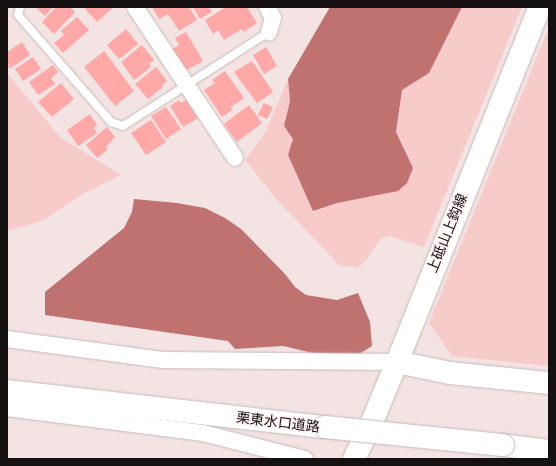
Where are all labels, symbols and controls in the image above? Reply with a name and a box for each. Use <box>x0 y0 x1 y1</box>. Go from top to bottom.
street label: 上砥山上鈎線 <box>423 191 471 275</box>
street label: 栗東水口道路 <box>235 409 321 435</box>

